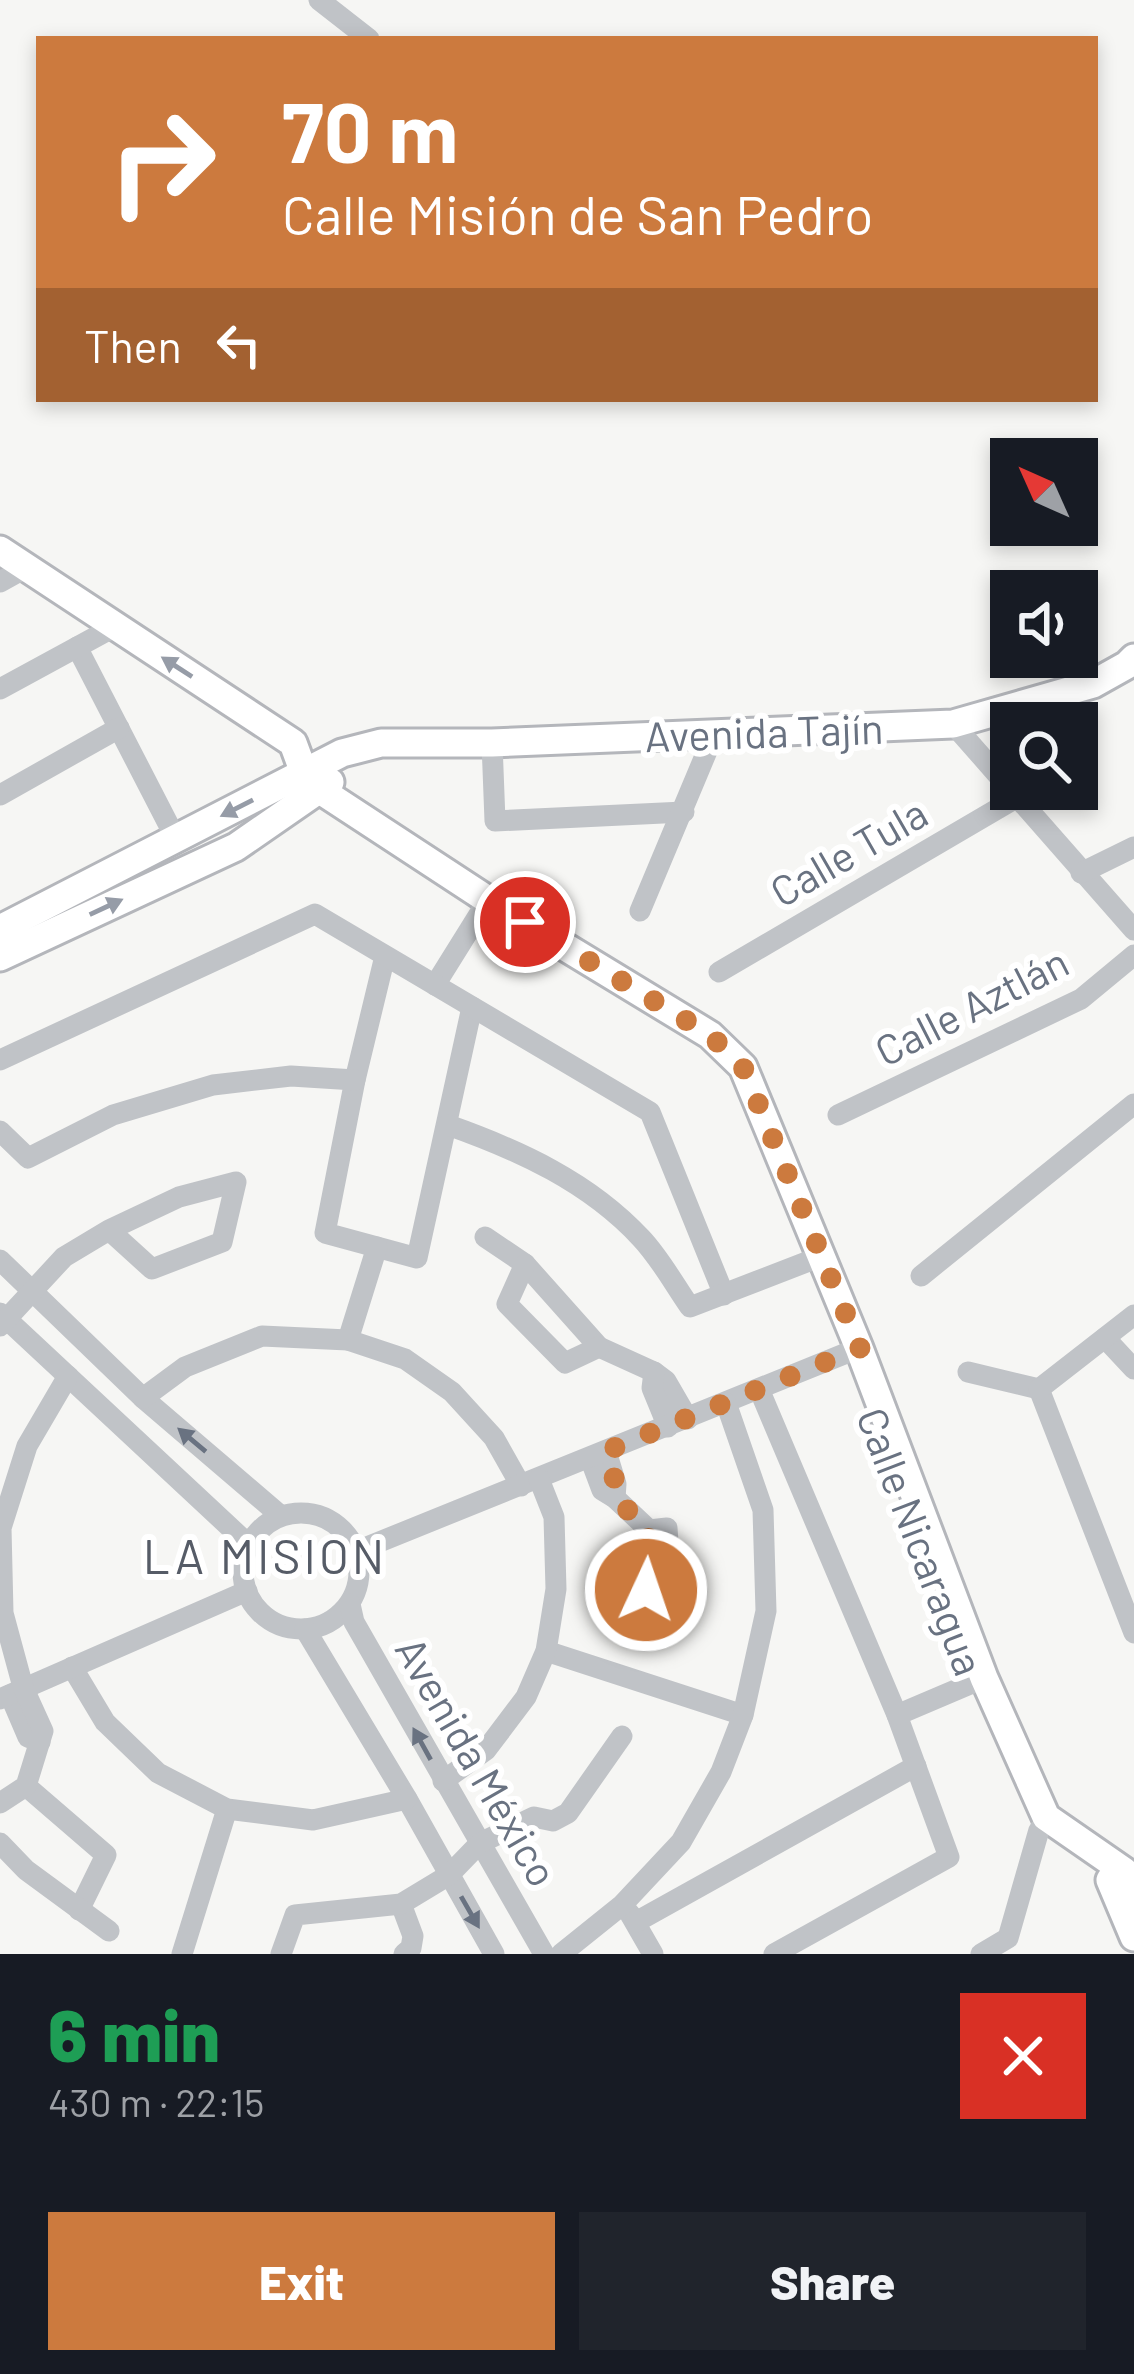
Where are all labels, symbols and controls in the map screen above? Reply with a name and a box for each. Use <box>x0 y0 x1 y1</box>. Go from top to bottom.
text: 70 m <box>282 79 458 180</box>
icon: right <box>84 84 240 240</box>
text: Calle Misión de San Pedro <box>282 181 873 246</box>
icon: left <box>206 312 272 378</box>
text: Then <box>84 318 182 372</box>
north arrow <box>990 438 1098 546</box>
map controls <box>990 438 1098 810</box>
button: sound <box>990 570 1098 678</box>
one-way arrow <box>160 657 194 678</box>
street label: Avenida Tajín <box>644 702 884 761</box>
button: search <box>990 702 1098 810</box>
street label: Calle Tula <box>761 786 935 916</box>
one-way arrow <box>219 797 254 818</box>
pin <box>474 871 576 973</box>
icon: arrive <box>492 889 558 955</box>
one-way arrow <box>89 897 124 917</box>
street label: Calle Aztlán <box>866 935 1076 1075</box>
street label: Calle Nicaragua <box>847 1400 996 1682</box>
one-way arrow <box>177 1427 207 1454</box>
district label: LA MISION <box>143 1526 387 1584</box>
position arrow <box>583 1527 709 1653</box>
street label: Avenida México <box>387 1628 569 1894</box>
one-way arrow <box>412 1727 433 1761</box>
one-way arrow <box>458 1895 479 1928</box>
text: 6 min <box>48 1990 220 2076</box>
button: close <box>960 1993 1086 2119</box>
text: 430 m · 22:15 <box>48 2078 264 2125</box>
button: Exit <box>48 2212 555 2350</box>
button: Share <box>579 2212 1086 2350</box>

